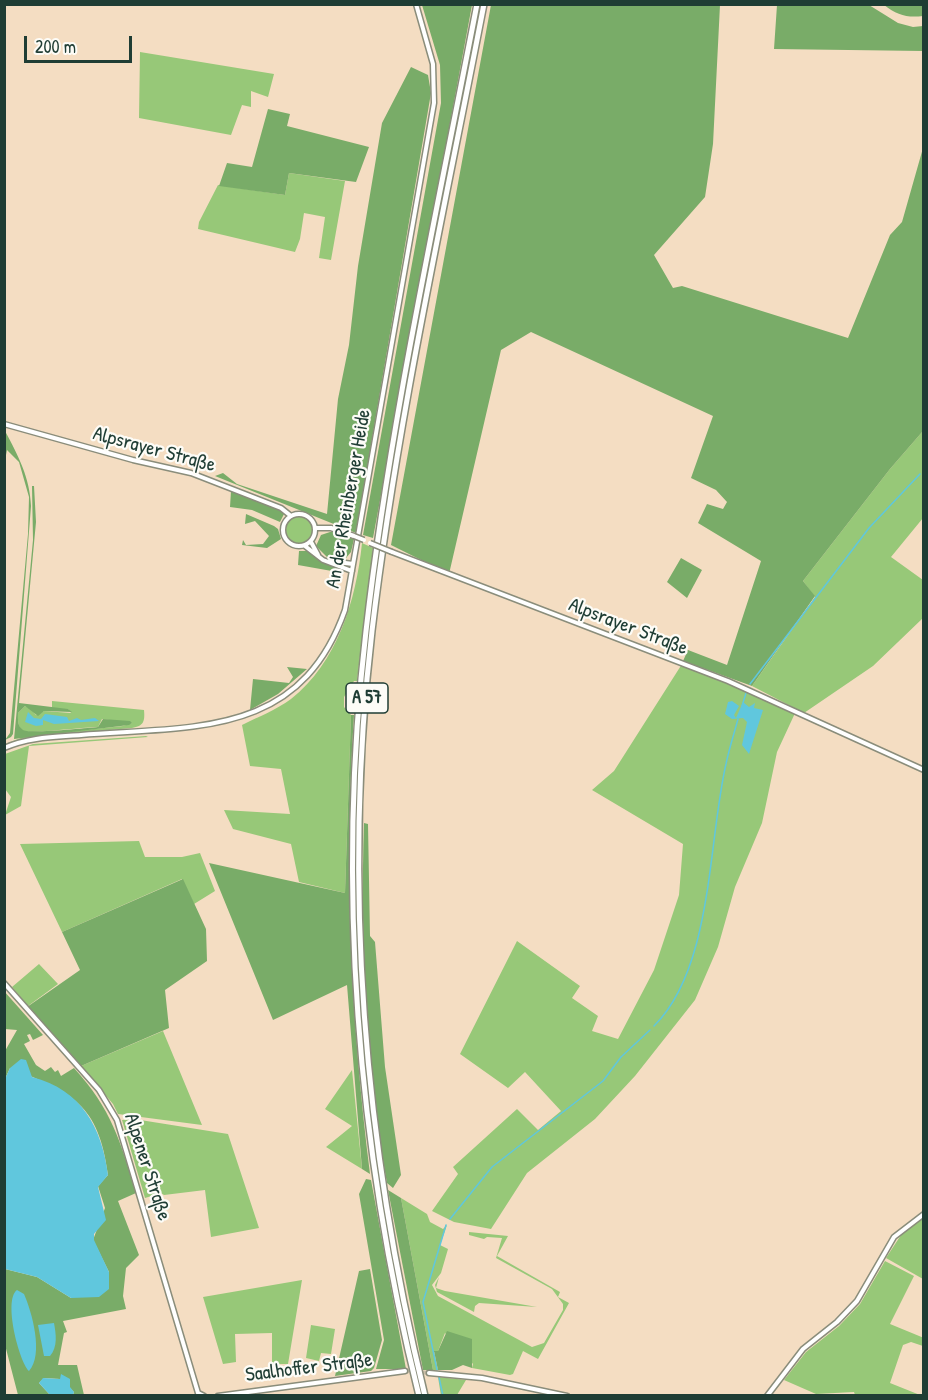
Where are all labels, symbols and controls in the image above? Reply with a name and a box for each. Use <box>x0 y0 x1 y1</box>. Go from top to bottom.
scale bar <box>27 24 135 62</box>
text: 200 m <box>35 34 76 59</box>
street label: An der Rheinberger Heide <box>321 408 377 590</box>
street label: Alpsrayer Straße <box>90 422 218 478</box>
street label: Alpsrayer Straße <box>565 593 691 661</box>
road number: A 57 <box>346 683 388 713</box>
street label: Alpener Straße <box>118 1110 176 1224</box>
street label: Saalhoffer Straße <box>244 1348 374 1388</box>

